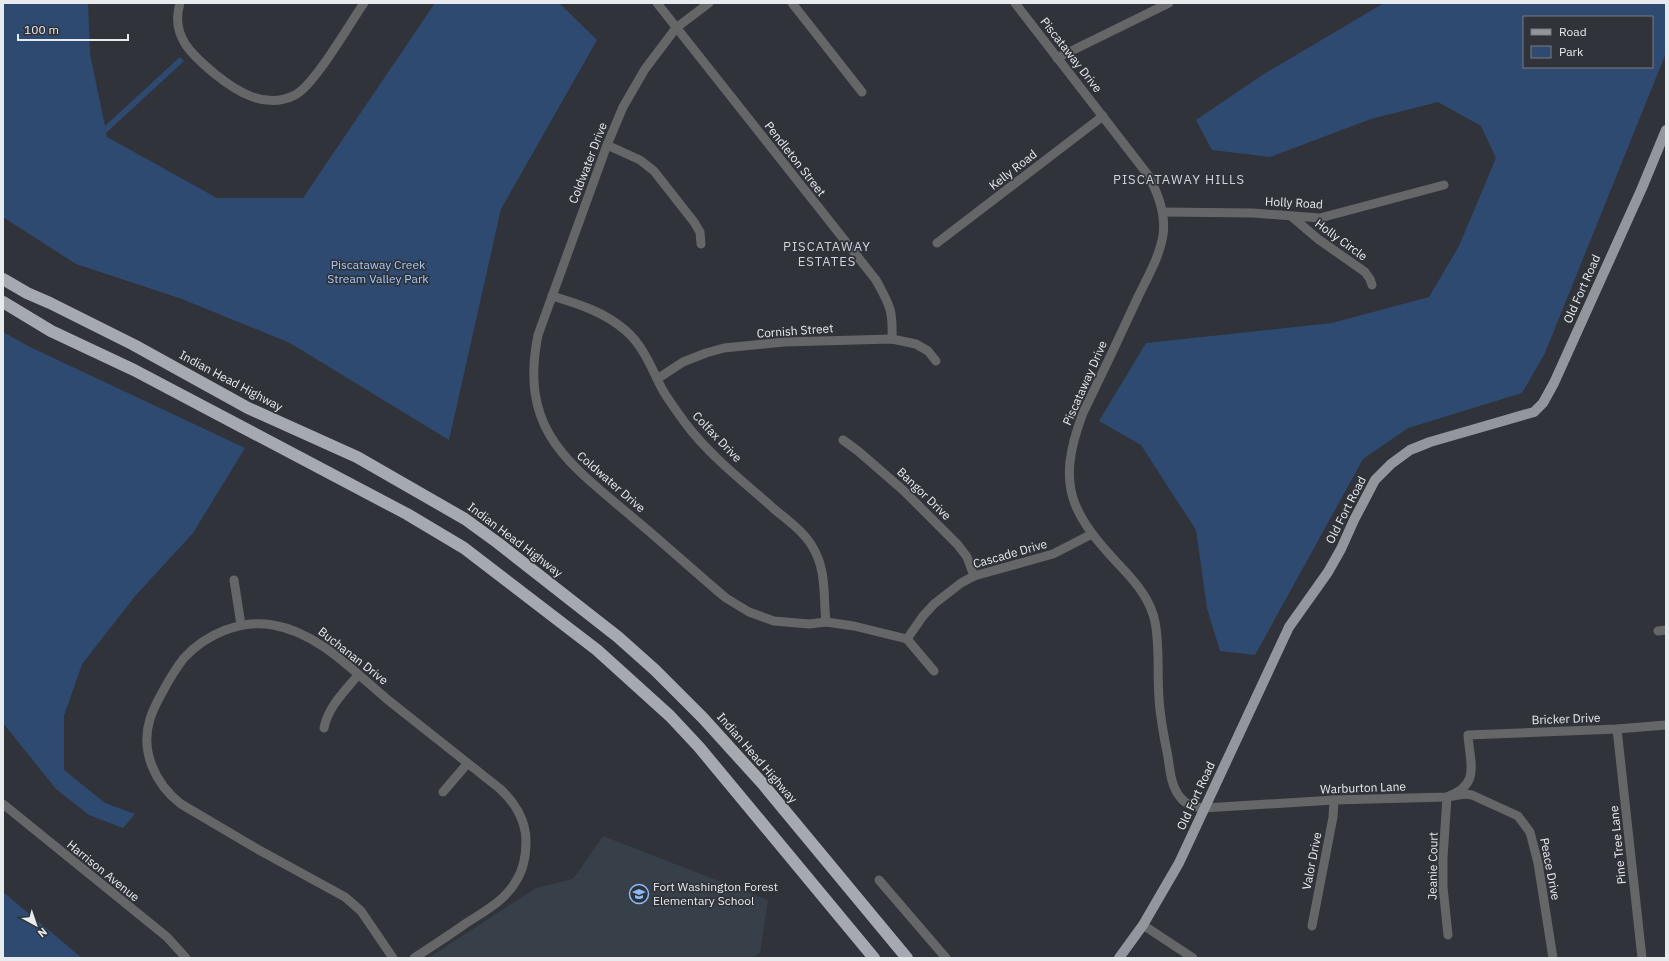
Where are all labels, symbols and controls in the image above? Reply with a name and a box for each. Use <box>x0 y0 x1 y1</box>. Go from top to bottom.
street label: Piscataway Drive <box>1037 14 1106 96</box>
scale bar <box>18 16 128 42</box>
legend <box>1523 16 1653 68</box>
text: 100 m <box>24 22 59 37</box>
text: Road <box>1559 24 1587 39</box>
text: Park <box>1559 44 1584 59</box>
street label: Pendleton Street <box>762 118 829 199</box>
street label: Coldwater Drive <box>565 120 610 206</box>
street label: Kelly Road <box>986 146 1040 193</box>
district label: PISCATAWAY HILLS <box>1113 171 1245 188</box>
street label: Holly Road <box>1265 193 1323 212</box>
street label: Holly Circle <box>1312 216 1371 264</box>
district label: PISCATAWAY ESTATES <box>783 238 871 270</box>
street label: Old Fort Road <box>1560 252 1603 326</box>
park label: Piscataway Creek Stream Valley Park <box>327 257 429 286</box>
street label: Cornish Street <box>756 320 834 341</box>
street label: Piscataway Drive <box>1059 338 1110 428</box>
street label: Indian Head Highway <box>177 347 285 414</box>
street label: Colfax Drive <box>690 408 745 465</box>
street label: Coldwater Drive <box>574 448 649 516</box>
street label: Bangor Drive <box>894 464 955 523</box>
street label: Old Fort Road <box>1322 474 1369 546</box>
street label: Indian Head Highway <box>465 499 566 580</box>
street label: Cascade Drive <box>971 536 1049 571</box>
street label: Buchanan Drive <box>315 624 392 688</box>
street label: Indian Head Highway <box>714 709 801 806</box>
street label: Bricker Drive <box>1531 710 1601 727</box>
street label: Old Fort Road <box>1173 759 1218 832</box>
street label: Warburton Lane <box>1320 778 1407 796</box>
street label: Pine Tree Lane <box>1606 805 1629 885</box>
street label: Valor Drive <box>1299 830 1325 891</box>
street label: Jeanie Court <box>1424 832 1441 900</box>
street label: Peace Drive <box>1537 836 1564 902</box>
street label: Harrison Avenue <box>64 837 143 905</box>
place label: Fort Washington Forest Elementary School <box>653 879 778 908</box>
school or university icon: Fort Washington Forest Elementary School <box>628 883 650 905</box>
north arrow <box>16 905 56 945</box>
text: N <box>35 925 50 941</box>

